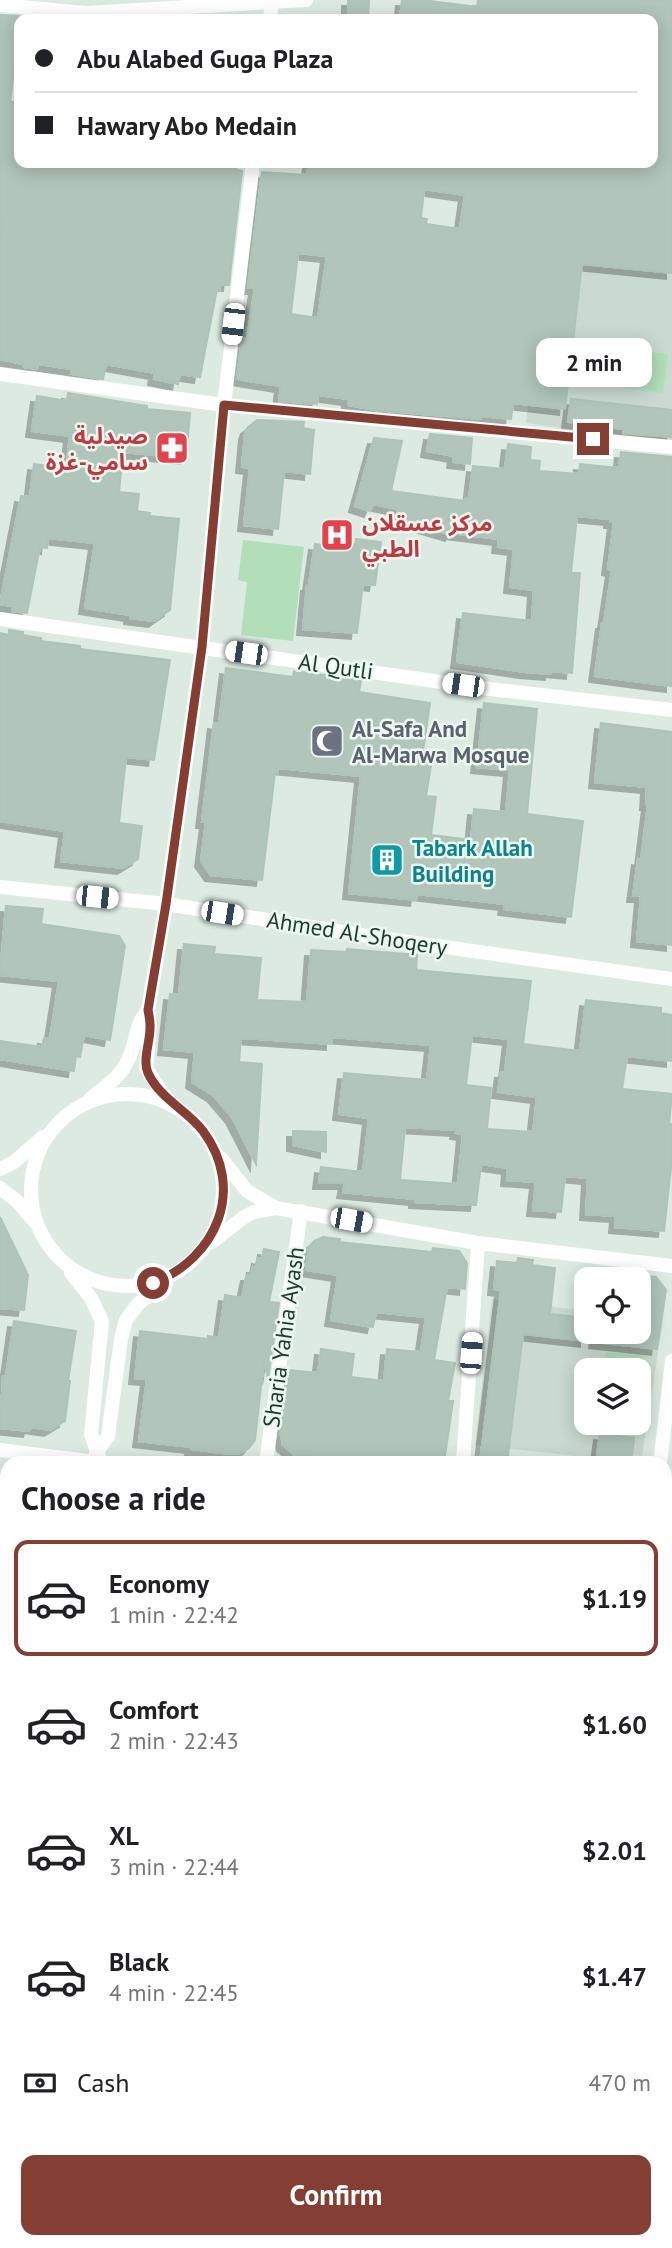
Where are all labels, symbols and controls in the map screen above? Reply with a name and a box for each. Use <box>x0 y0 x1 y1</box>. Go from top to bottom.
text: Abu Alabed Guga Plaza <box>77 42 333 75</box>
text: Hawary Abo Medain <box>77 109 297 142</box>
car <box>221 302 246 346</box>
callout: 2 min <box>535 338 651 386</box>
text: 2 min <box>566 348 622 377</box>
place label: صيدلية سامي-غزة <box>46 421 148 480</box>
route end <box>577 423 609 455</box>
pharmacy icon: صيدلية سامي-غزة <box>153 429 191 467</box>
place label: مركز عسقلان الطبي <box>362 508 493 567</box>
hospital icon: مركز عسقلان الطبي <box>318 516 356 554</box>
car <box>224 640 269 666</box>
street label: Al Qutli <box>297 646 375 686</box>
car <box>441 672 486 698</box>
place label: Al-Safa And Al-Marwa Mosque <box>352 714 530 769</box>
mosque icon: Al-Safa And Al-Marwa Mosque <box>308 722 346 760</box>
place label: Tabark Allah Building <box>412 833 533 888</box>
building icon: Tabark Allah Building <box>368 841 406 879</box>
car <box>76 884 119 910</box>
car <box>200 899 245 927</box>
street label: Ahmed Al-Shoqery <box>265 904 450 962</box>
car <box>329 1206 374 1234</box>
street label: Sharia Yahia Ayash <box>256 1245 310 1429</box>
route start <box>137 1267 169 1299</box>
map controls <box>574 1267 651 1435</box>
button: locate <box>574 1267 651 1344</box>
car <box>460 1331 483 1375</box>
button: layers <box>574 1358 651 1435</box>
text: Choose a ride <box>21 1477 206 1519</box>
icon: car <box>25 1567 88 1630</box>
text: Economy <box>109 1567 209 1600</box>
text: $1.19 <box>582 1582 647 1615</box>
text: 1 min · 22:42 <box>109 1600 239 1629</box>
icon: car <box>25 1693 88 1756</box>
text: Comfort <box>109 1693 199 1726</box>
text: $1.60 <box>582 1708 647 1741</box>
text: 2 min · 22:43 <box>109 1726 239 1755</box>
icon: car <box>25 1819 88 1882</box>
text: XL <box>109 1819 139 1852</box>
text: $2.01 <box>582 1834 647 1867</box>
text: 3 min · 22:44 <box>109 1852 239 1881</box>
icon: car <box>25 1945 88 2008</box>
text: Black <box>109 1945 169 1978</box>
text: $1.47 <box>582 1960 647 1993</box>
text: 4 min · 22:45 <box>109 1978 239 2007</box>
icon: cash <box>21 2064 59 2102</box>
text: Cash <box>77 2066 129 2099</box>
text: 470 m <box>589 2068 651 2097</box>
button: Confirm <box>21 2155 651 2235</box>

